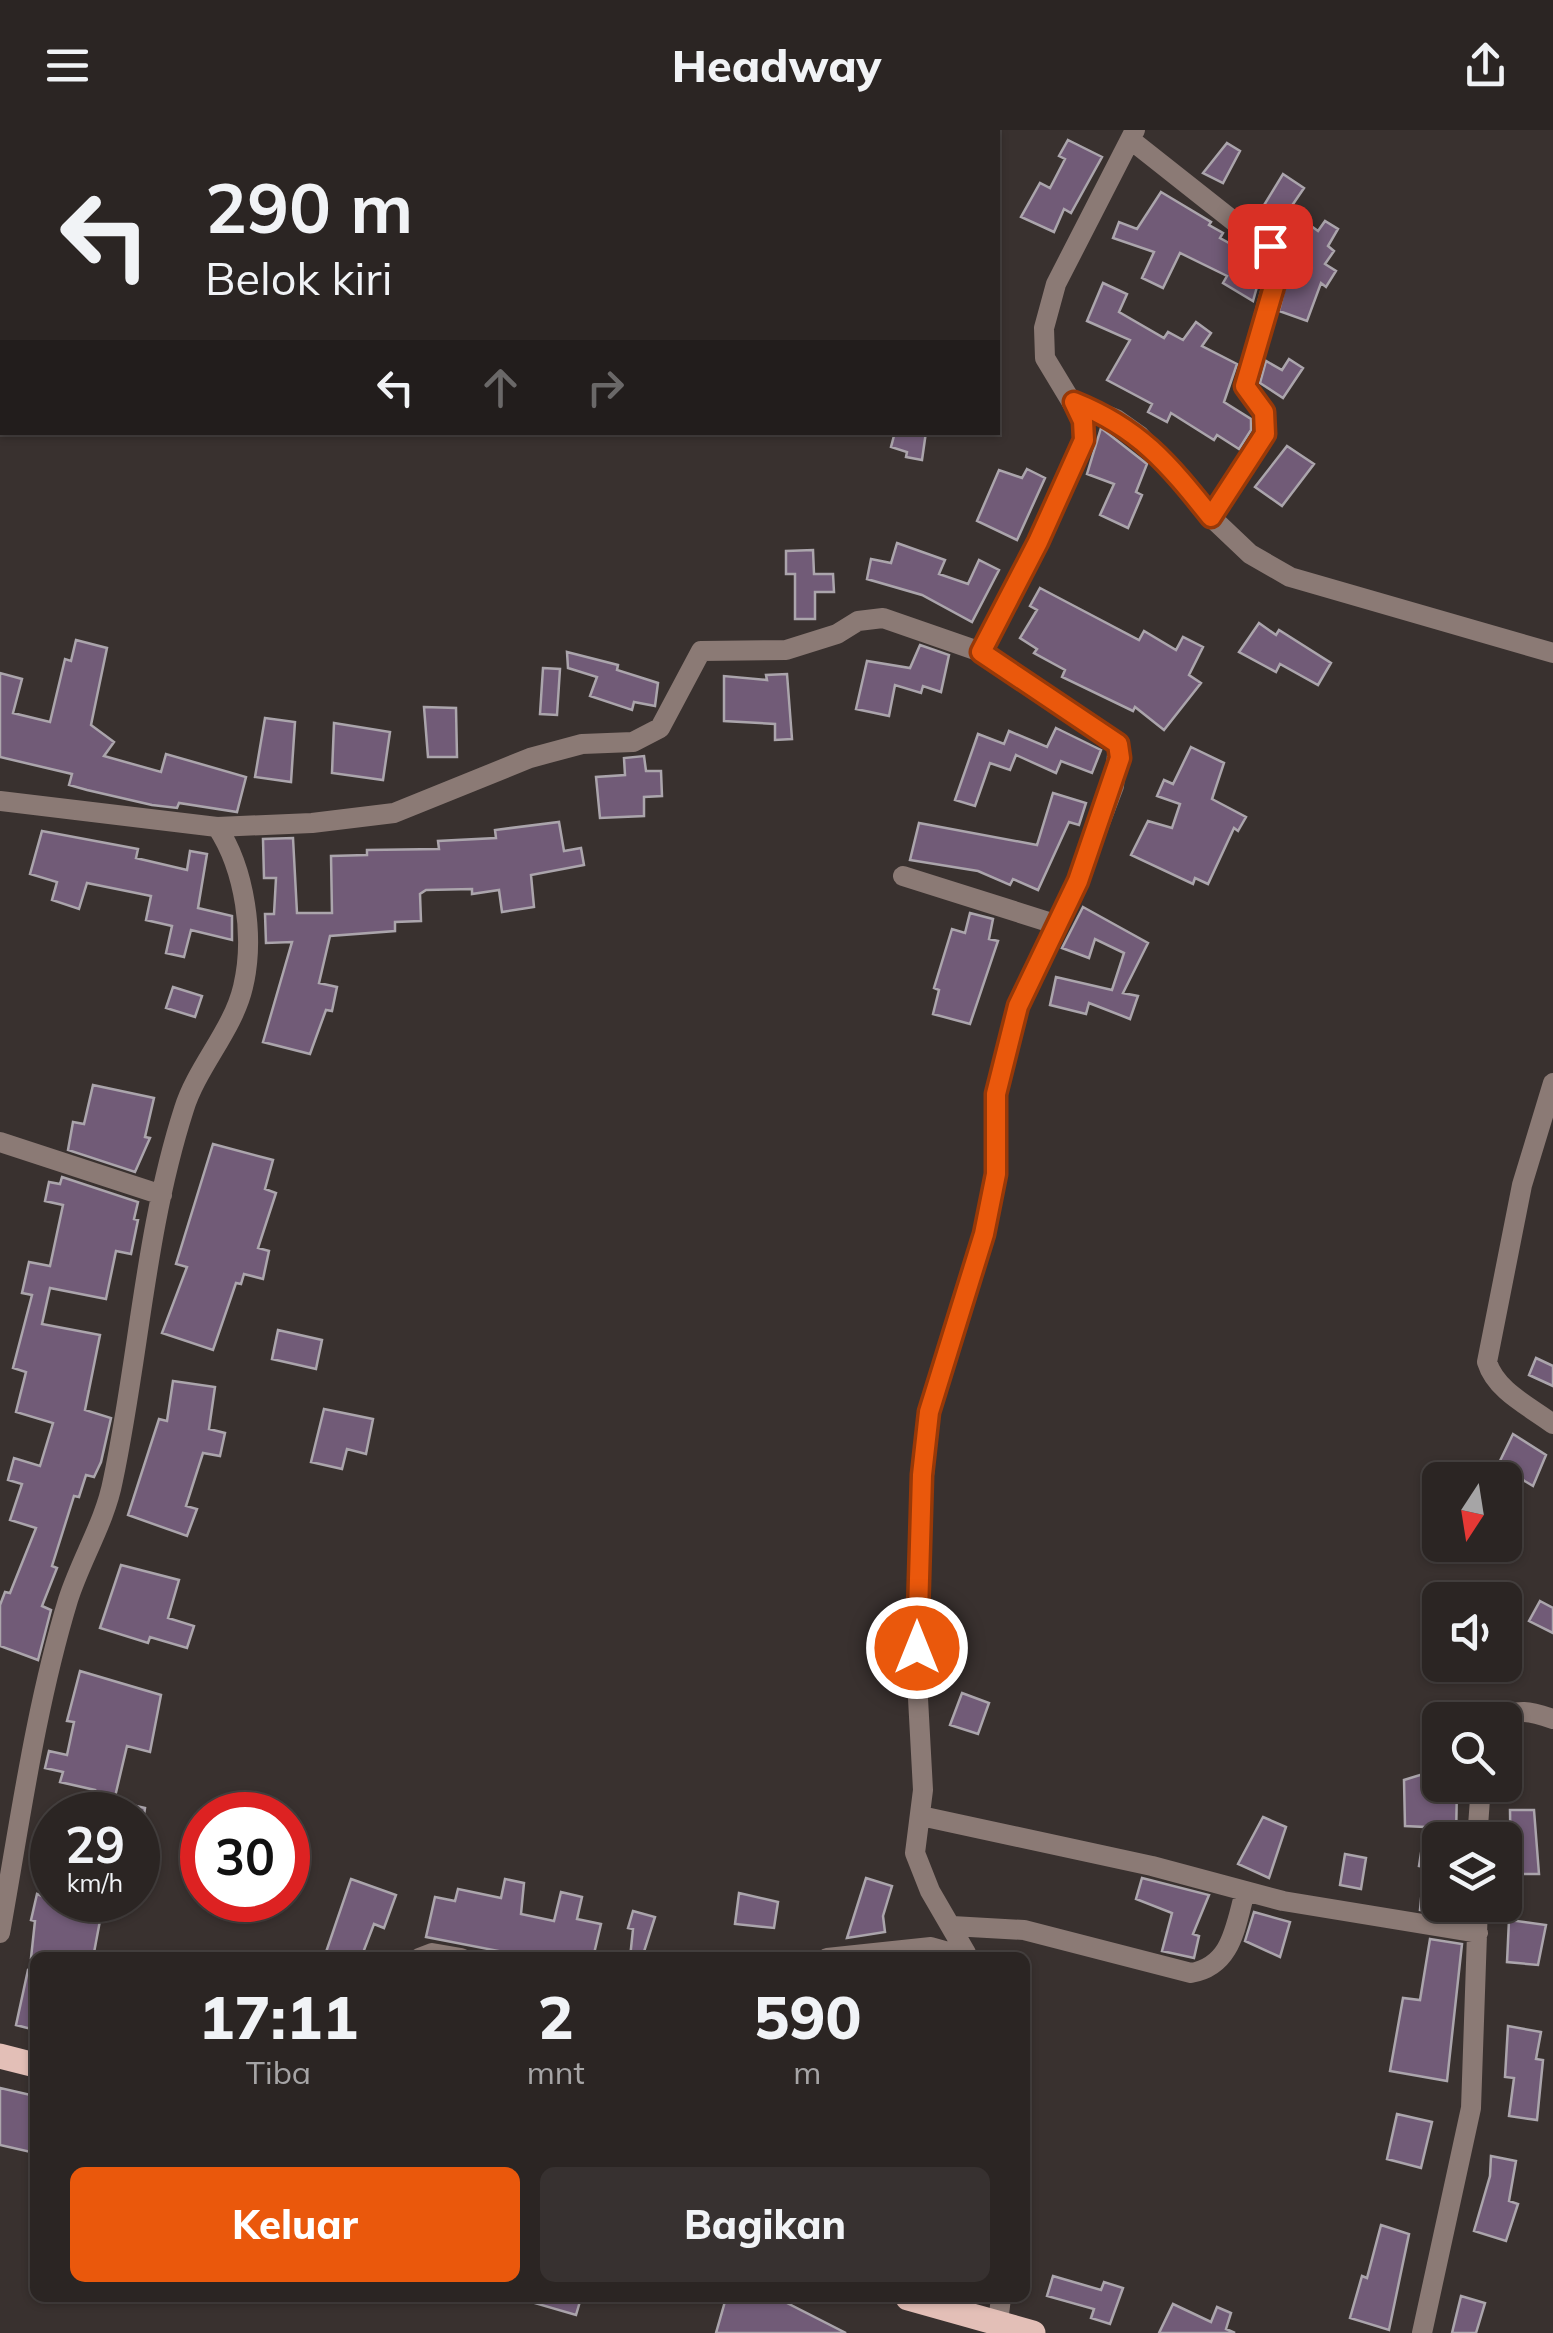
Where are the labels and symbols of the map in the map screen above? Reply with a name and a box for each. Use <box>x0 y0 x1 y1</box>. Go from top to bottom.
pin <box>1228 204 1313 289</box>
north arrow <box>1422 1462 1522 1562</box>
position arrow <box>865 1596 969 1700</box>
speed limit sign: 30 <box>180 1792 310 1922</box>

